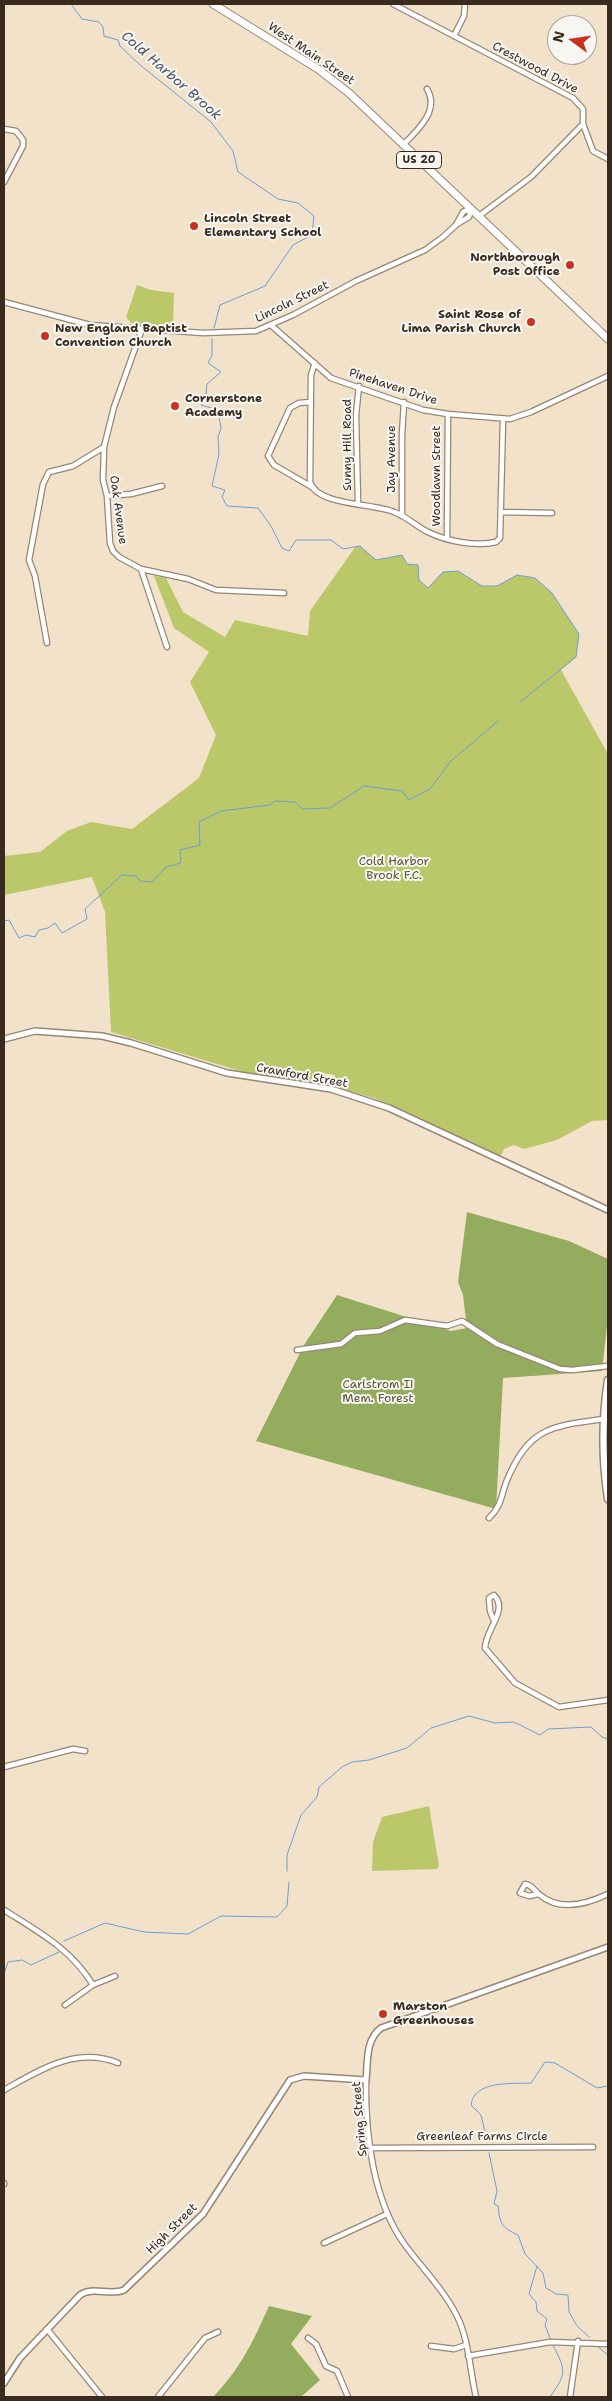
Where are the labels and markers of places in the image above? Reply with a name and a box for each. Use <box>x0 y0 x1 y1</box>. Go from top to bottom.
place label: Lincoln Street Elementary School <box>204 212 321 240</box>
marker: Lincoln Street Elementary School <box>188 220 200 232</box>
place label: Northborough Post Office <box>470 251 560 279</box>
marker: Northborough Post Office <box>564 259 576 271</box>
place label: Saint Rose of Lima Parish Church <box>402 308 521 336</box>
marker: Saint Rose of Lima Parish Church <box>525 316 537 328</box>
place label: New England Baptist Convention Church <box>55 322 187 350</box>
marker: New England Baptist Convention Church <box>39 330 51 342</box>
place label: Cornerstone Academy <box>185 392 262 420</box>
marker: Cornerstone Academy <box>169 400 181 412</box>
place label: Marston Greenhouses <box>393 2000 474 2028</box>
marker: Marston Greenhouses <box>377 2008 389 2020</box>

